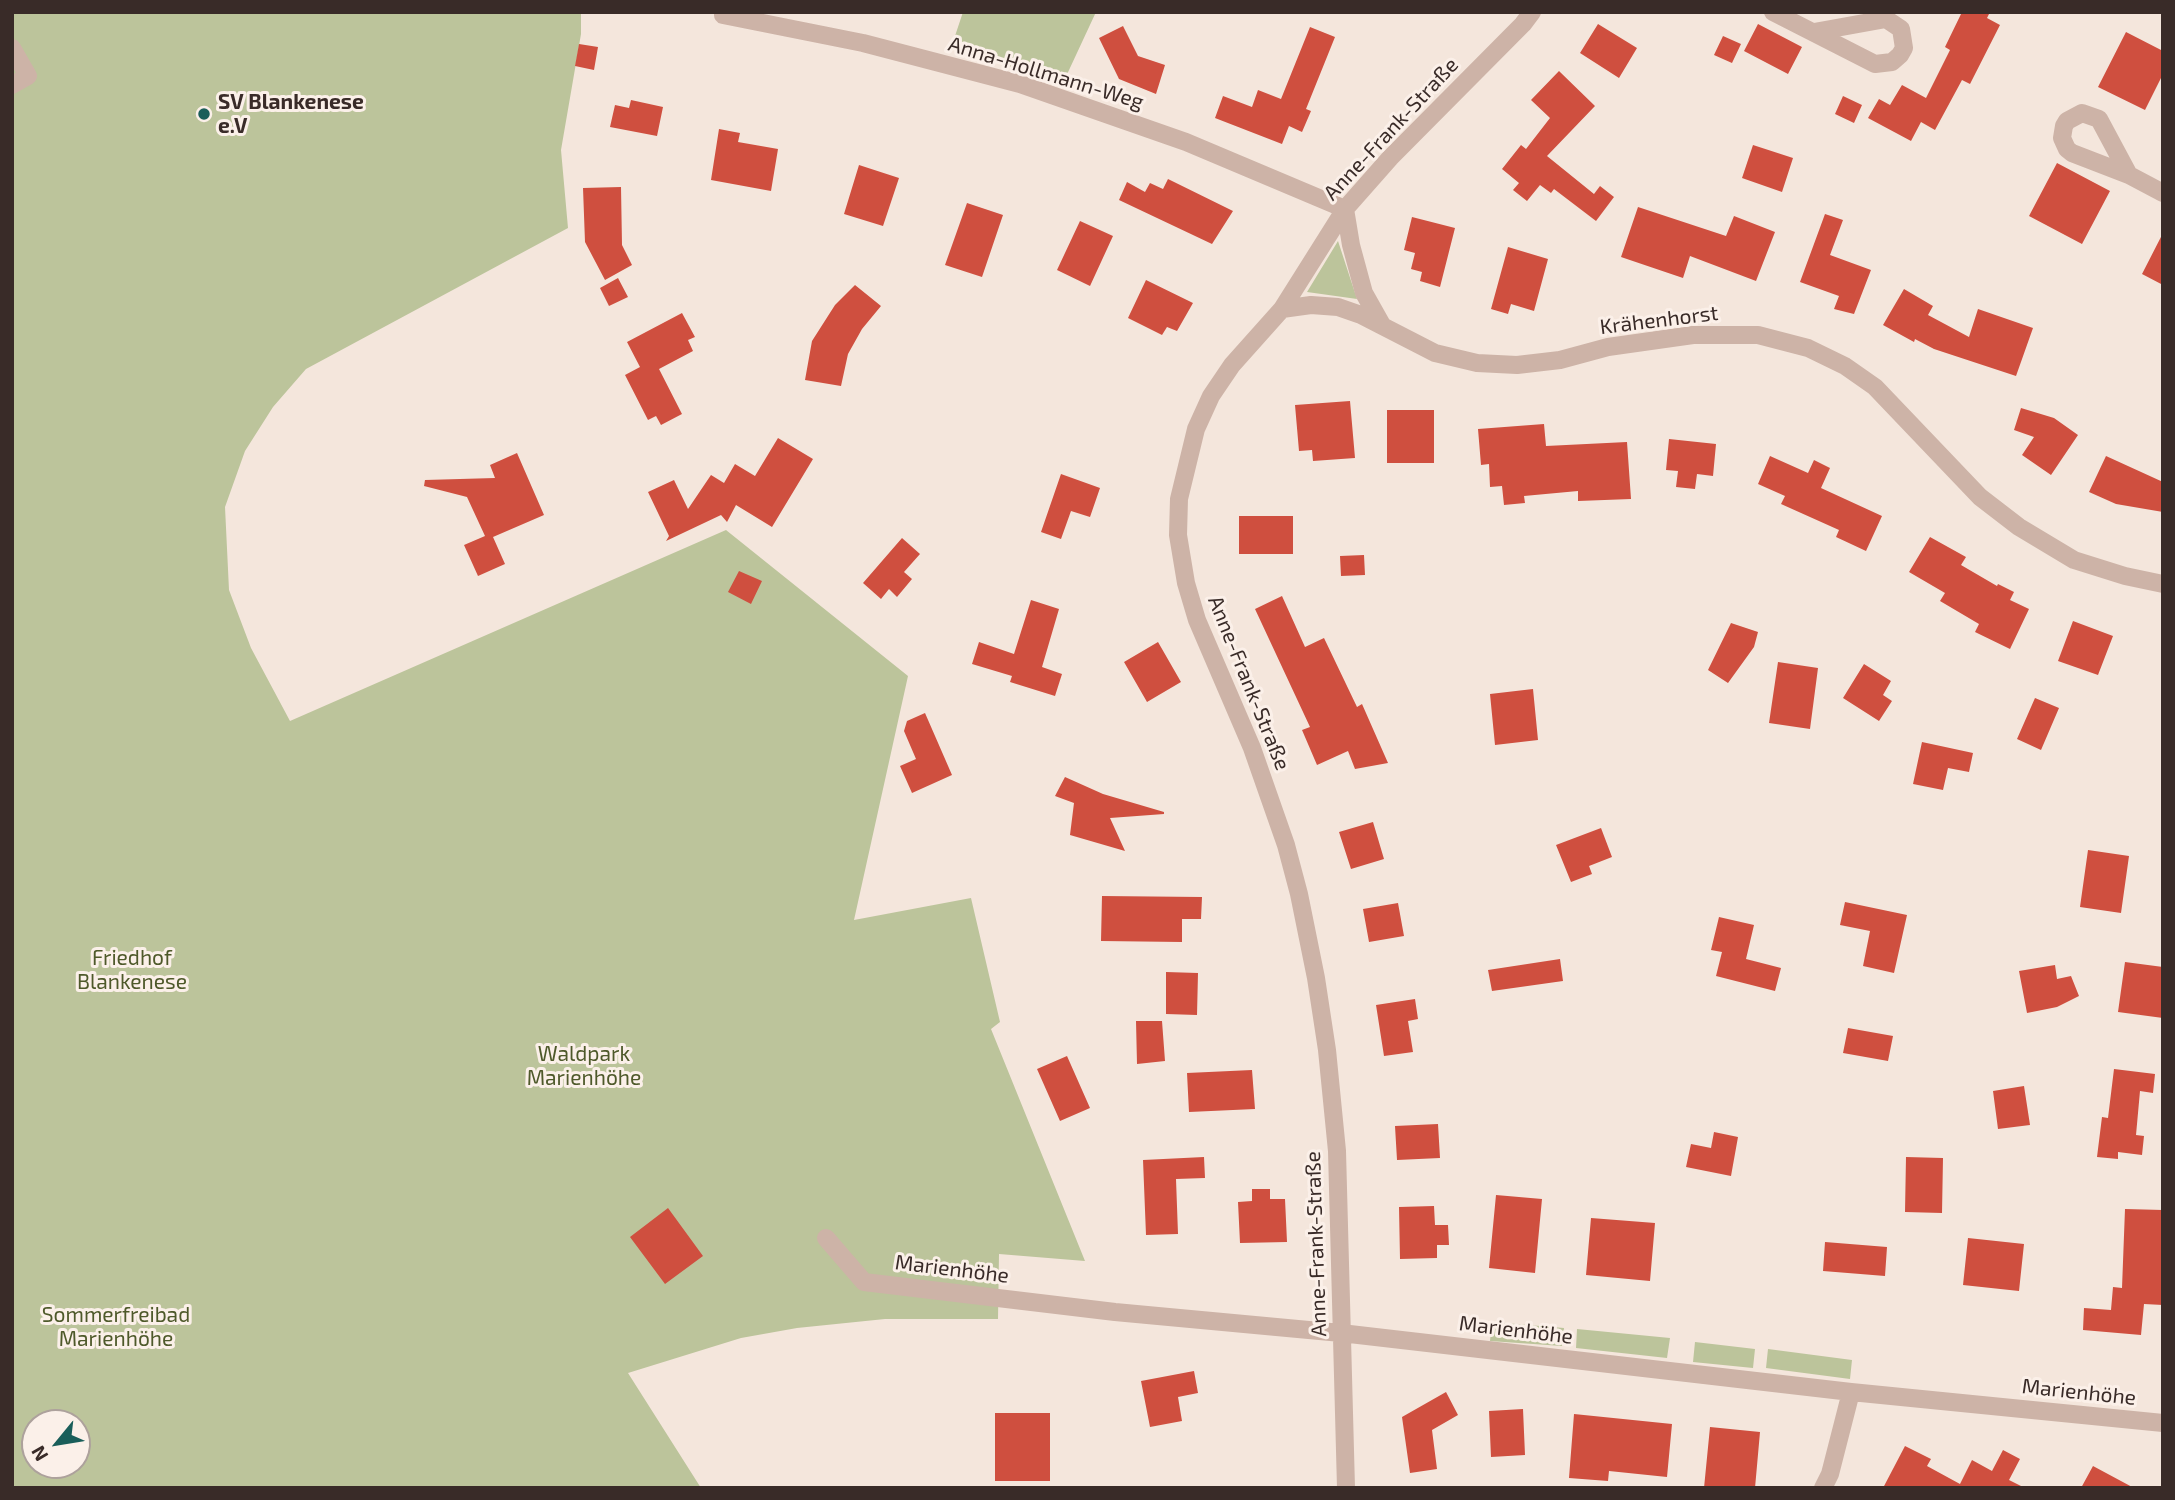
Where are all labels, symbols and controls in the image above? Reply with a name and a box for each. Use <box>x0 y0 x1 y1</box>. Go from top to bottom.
street label: Anna-Hollmann-Weg <box>945 31 1147 115</box>
street label: Anne-Frank-Straße <box>1318 52 1464 206</box>
place label: SV Blankenese e.V <box>218 89 364 139</box>
marker: SV Blankenese e.V <box>196 106 212 122</box>
street label: Krähenhorst <box>1598 300 1720 340</box>
street label: Anne-Frank-Straße <box>1203 592 1295 774</box>
park label: Friedhof Blankenese <box>77 945 187 995</box>
park label: Waldpark Marienhöhe <box>527 1041 641 1091</box>
street label: Anne-Frank-Straße <box>1300 1151 1332 1337</box>
street label: Marienhöhe <box>894 1250 1010 1288</box>
park label: Sommerfreibad Marienhöhe <box>42 1302 190 1352</box>
street label: Marienhöhe <box>1458 1311 1574 1349</box>
street label: Marienhöhe <box>2021 1373 2137 1411</box>
north arrow <box>21 1409 91 1479</box>
text: N <box>26 1442 53 1465</box>

